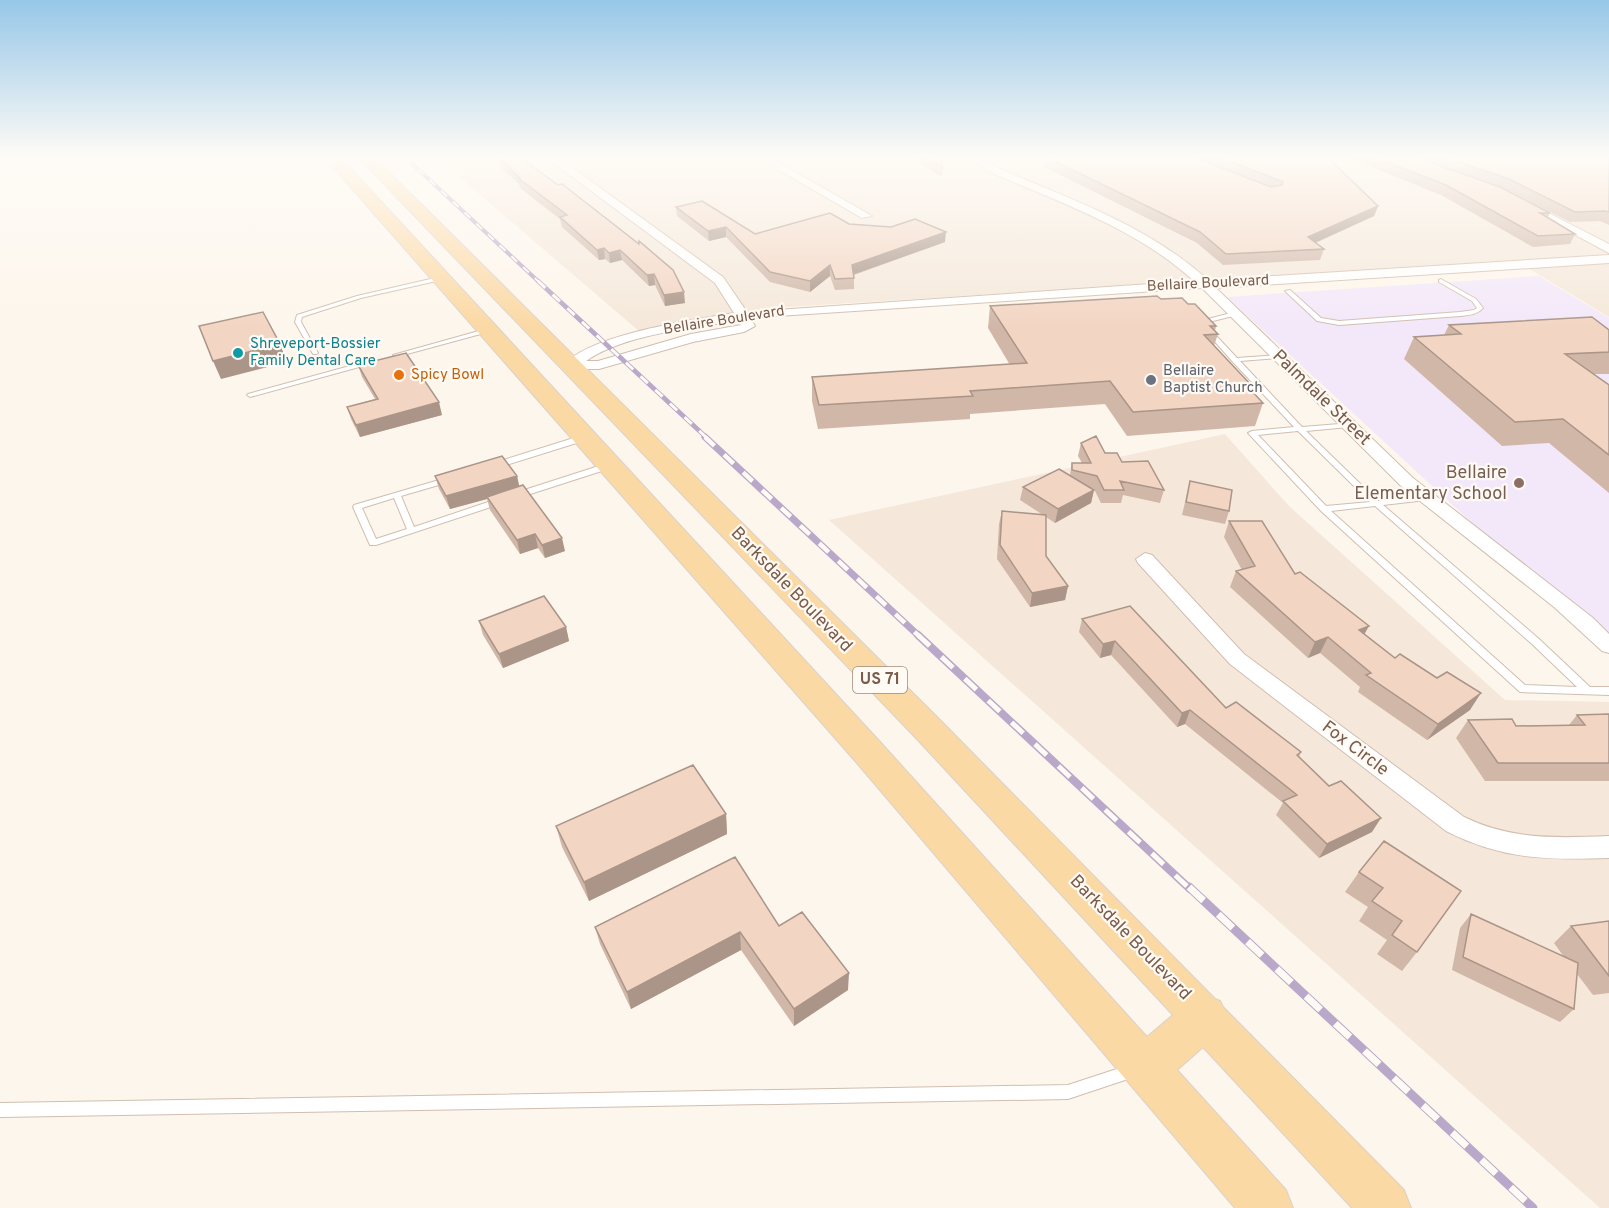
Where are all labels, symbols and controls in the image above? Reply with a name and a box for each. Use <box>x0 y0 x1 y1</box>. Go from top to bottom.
street label: Bellaire Boulevard <box>1146 271 1270 297</box>
street label: Bellaire Boulevard <box>662 302 786 340</box>
place label: Shreveport-Bossier Family Dental Care <box>250 335 381 371</box>
street label: Palmdale Street <box>1267 345 1375 451</box>
marker: Shreveport-Bossier Family Dental Care <box>231 346 245 360</box>
place label: Bellaire Baptist Church <box>1163 362 1263 398</box>
place label: Spicy Bowl <box>411 366 484 385</box>
marker: Spicy Bowl <box>392 368 406 382</box>
marker: Bellaire Baptist Church <box>1144 373 1158 387</box>
place label: Bellaire Elementary School <box>1354 462 1507 506</box>
marker: Bellaire Elementary School <box>1512 476 1526 490</box>
street label: Barksdale Boulevard <box>725 522 857 658</box>
road number: US 71 <box>853 667 907 693</box>
street label: Fox Circle <box>1317 716 1393 782</box>
street label: Barksdale Boulevard <box>1064 870 1196 1006</box>

